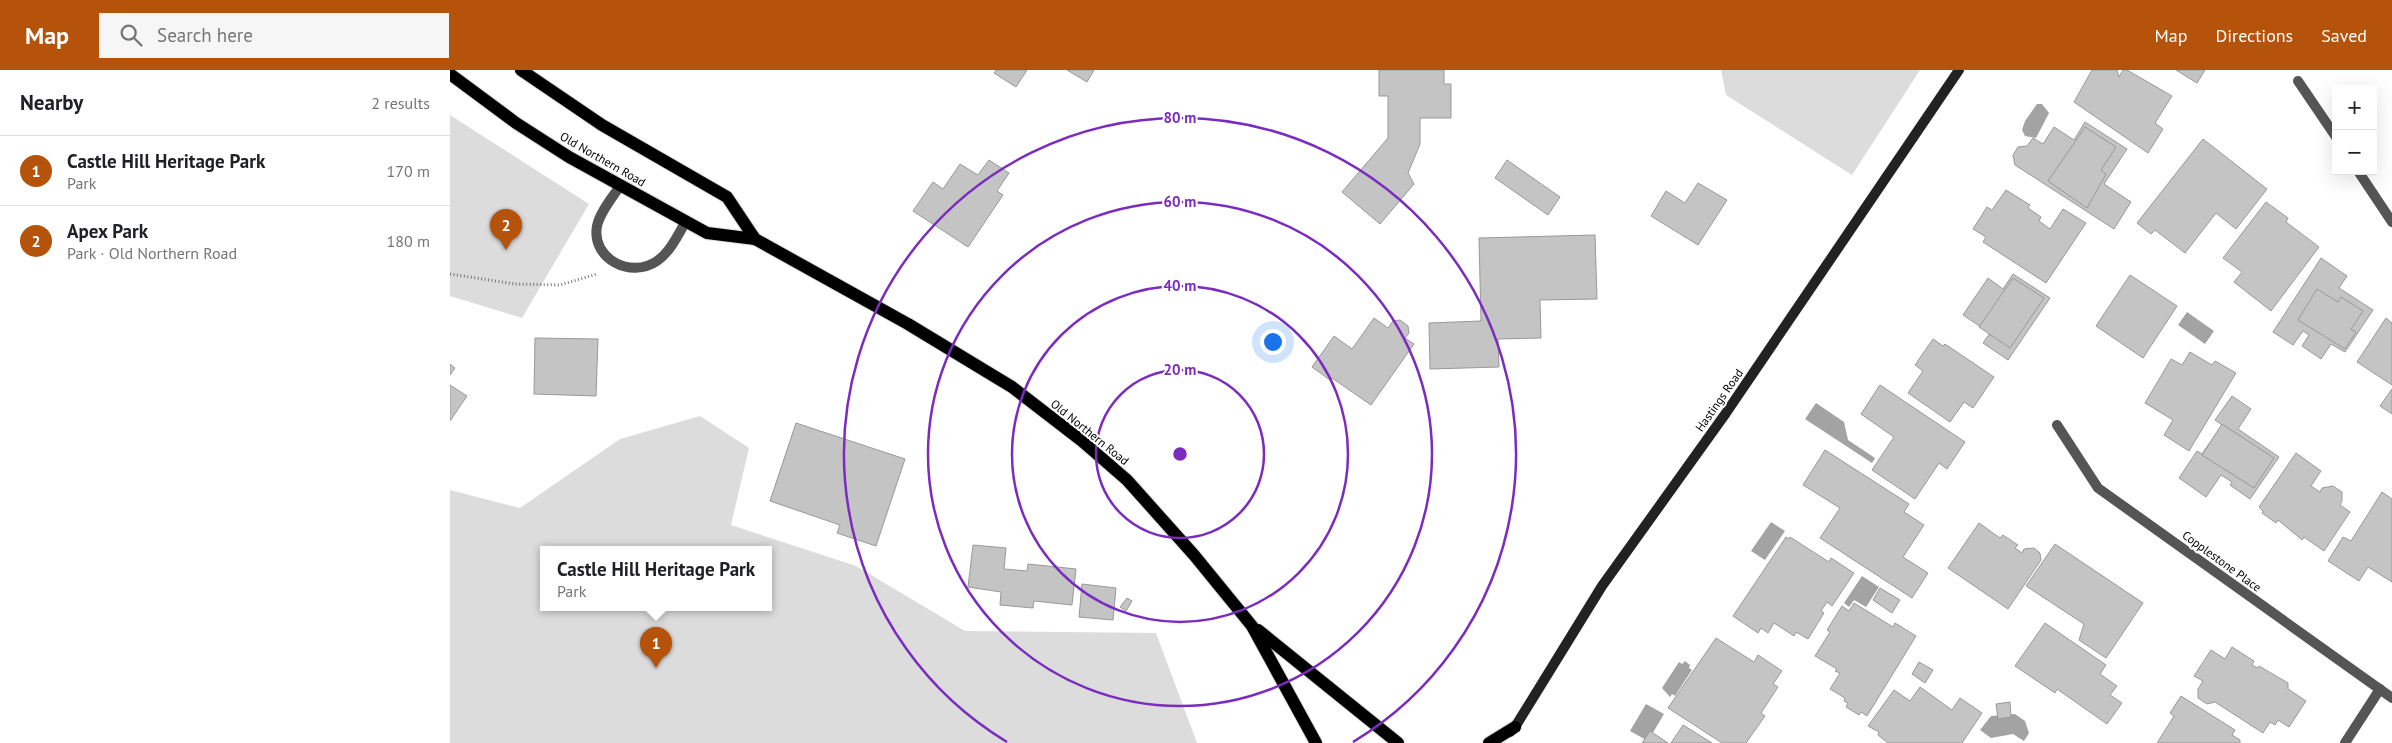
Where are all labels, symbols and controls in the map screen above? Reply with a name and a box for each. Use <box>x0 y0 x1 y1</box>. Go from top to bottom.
search box <box>99 13 449 58</box>
text: Map <box>25 20 69 51</box>
icon: search <box>117 21 145 49</box>
text: Search here <box>157 23 253 47</box>
text: Map <box>2155 24 2187 47</box>
text: Directions <box>2215 24 2293 47</box>
text: Saved <box>2321 24 2367 47</box>
map controls <box>2332 85 2377 175</box>
button: + <box>2332 85 2377 130</box>
text: Nearby <box>20 89 83 116</box>
text: 2 results <box>371 93 430 113</box>
text: 80 m <box>1164 108 1196 127</box>
street label: Old Northern Road <box>558 128 648 190</box>
button: − <box>2332 130 2377 175</box>
text: Castle Hill Heritage Park <box>67 149 265 173</box>
text: 1 <box>31 161 41 181</box>
text: 170 m <box>387 161 430 181</box>
text: Park <box>67 173 96 193</box>
text: 60 m <box>1164 192 1196 211</box>
pin: 2 <box>490 209 522 250</box>
text: Apex Park <box>67 219 148 243</box>
text: 2 <box>31 231 41 251</box>
text: 180 m <box>387 231 430 251</box>
text: Park · Old Northern Road <box>67 243 237 263</box>
text: 40 m <box>1164 276 1196 295</box>
your location <box>1260 329 1286 355</box>
text: 20 m <box>1164 360 1196 379</box>
street label: Hastings Road <box>1692 366 1746 434</box>
street label: Old Northern Road <box>1048 396 1132 468</box>
centre of rings <box>1171 445 1189 463</box>
street label: Copplestone Place <box>2180 527 2264 595</box>
popup <box>540 546 772 611</box>
text: Castle Hill Heritage Park <box>557 557 755 581</box>
text: Park <box>557 581 586 601</box>
pin: 1 <box>640 627 672 668</box>

